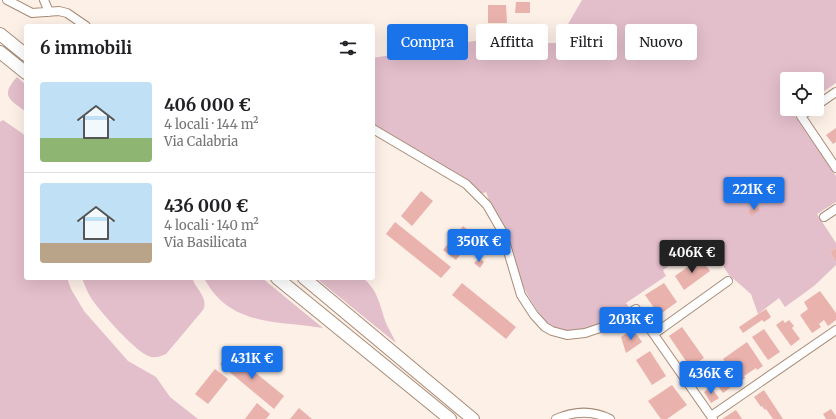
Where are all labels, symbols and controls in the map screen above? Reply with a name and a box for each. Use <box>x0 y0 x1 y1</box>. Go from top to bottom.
chip: Compra <box>387 24 468 60</box>
chip: Affitta <box>476 24 548 60</box>
chip: Filtri <box>556 24 617 60</box>
chip: Nuovo <box>625 24 697 60</box>
text: 6 immobili <box>40 37 132 59</box>
icon: filters <box>337 37 359 59</box>
map controls <box>780 72 824 116</box>
button: locate <box>780 72 824 116</box>
text: 406 000 € <box>164 94 251 116</box>
icon: home <box>72 98 120 146</box>
text: 4 locali · 144 m² <box>164 116 259 133</box>
text: Via Calabria <box>164 133 238 150</box>
pin: 221K € <box>721 177 787 211</box>
text: 221K € <box>732 181 776 198</box>
text: 436 000 € <box>164 195 248 217</box>
icon: home <box>72 199 120 247</box>
text: 4 locali · 140 m² <box>164 217 259 234</box>
pin: 350K € <box>446 229 512 263</box>
text: 350K € <box>456 233 502 250</box>
text: Via Basilicata <box>164 234 247 251</box>
pin: 406K € <box>659 240 725 274</box>
text: 406K € <box>669 244 715 261</box>
pin: 203K € <box>598 307 664 341</box>
text: 203K € <box>608 311 654 328</box>
pin: 431K € <box>219 346 285 380</box>
text: 431K € <box>231 350 273 367</box>
pin: 436K € <box>678 361 744 395</box>
text: 436K € <box>689 365 733 382</box>

